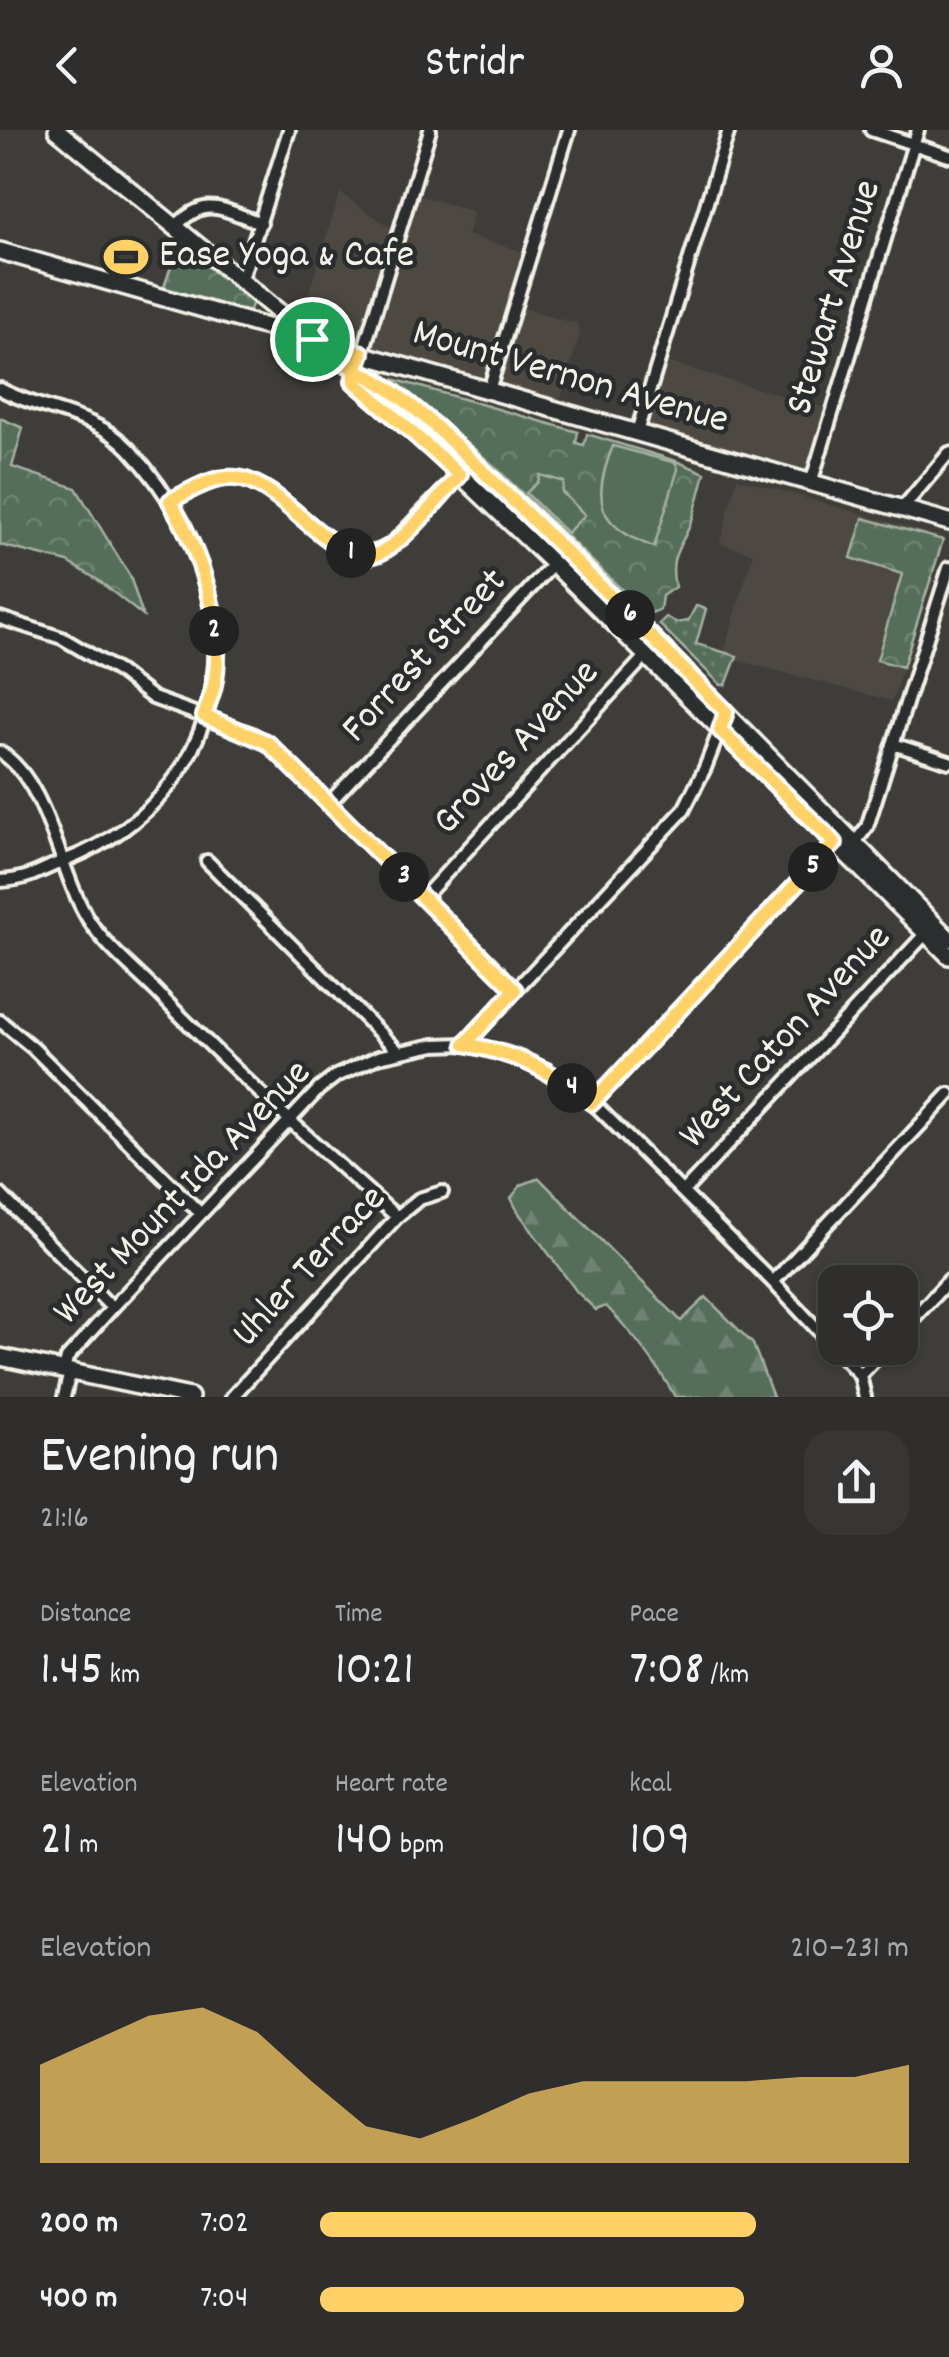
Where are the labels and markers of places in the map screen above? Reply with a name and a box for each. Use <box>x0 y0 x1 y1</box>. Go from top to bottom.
place label: Ease Yoga & Cafe <box>159 229 414 286</box>
sports icon: Ease Yoga & Cafe <box>102 233 150 281</box>
pin <box>270 297 355 382</box>
pin: 1 <box>326 528 376 578</box>
pin: 6 <box>605 590 655 640</box>
pin: 2 <box>189 606 239 656</box>
pin: 5 <box>788 842 838 892</box>
pin: 3 <box>379 852 429 902</box>
pin: 4 <box>547 1063 597 1113</box>

